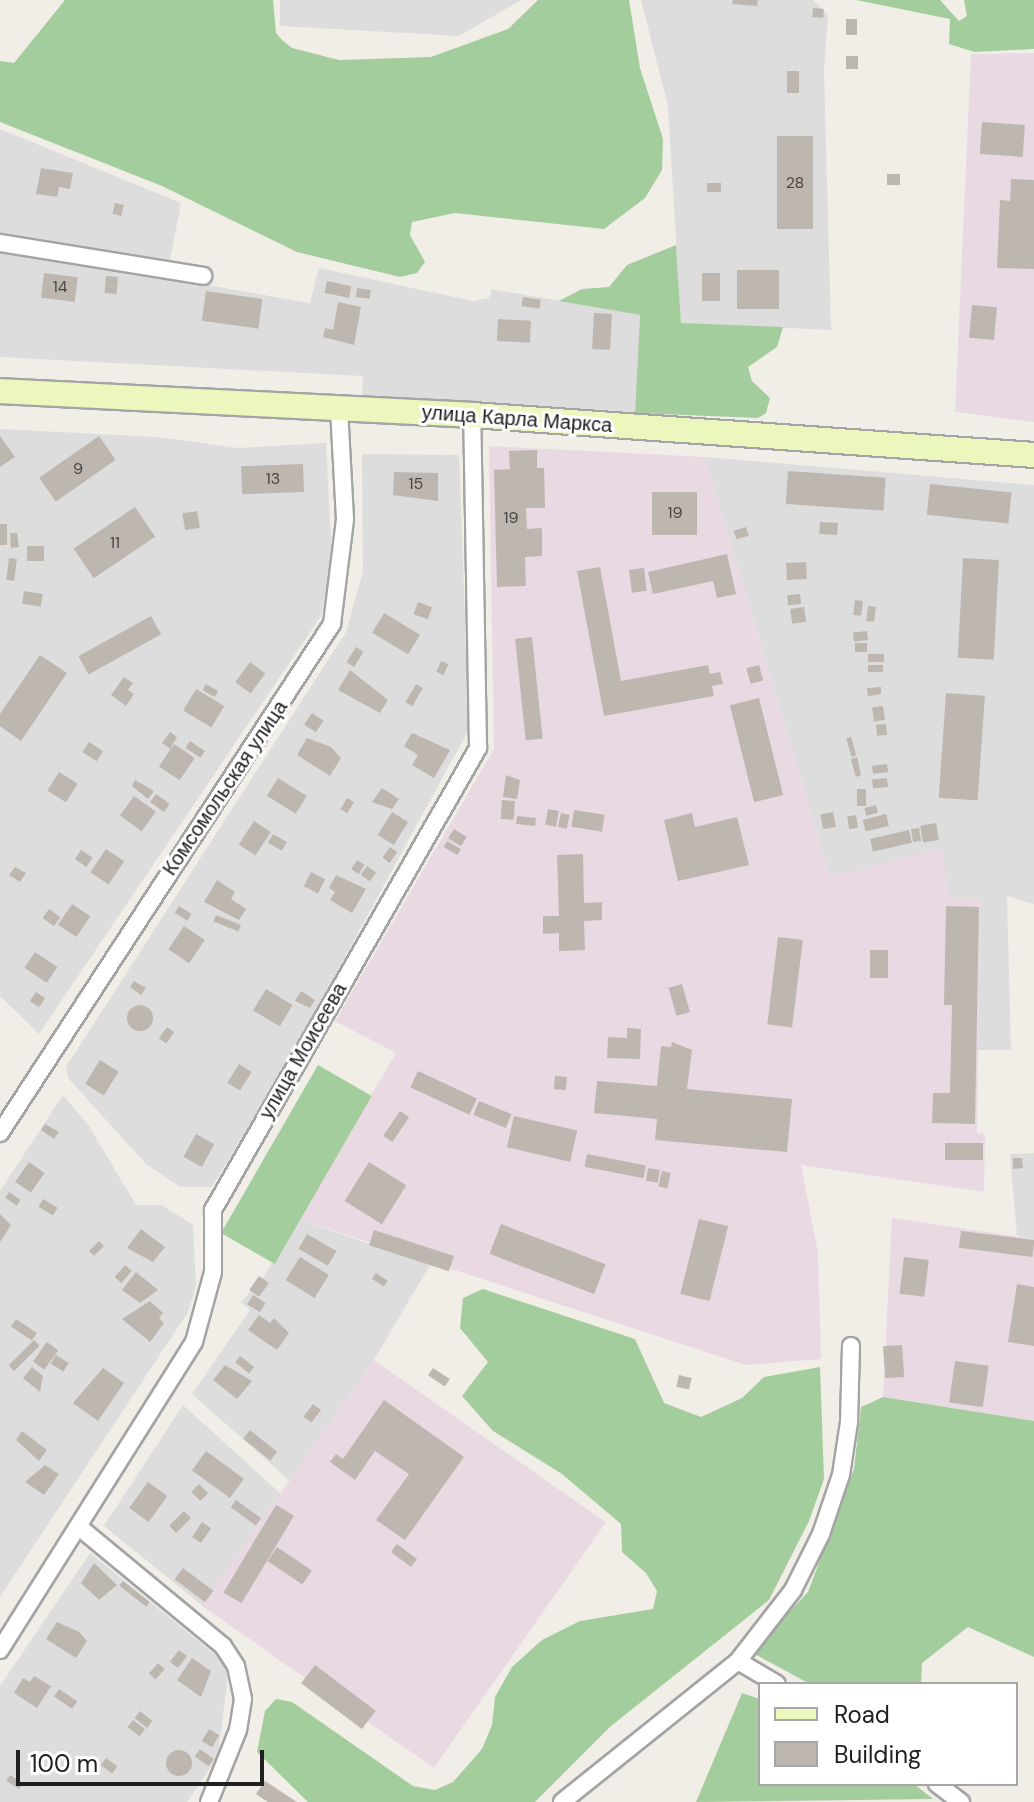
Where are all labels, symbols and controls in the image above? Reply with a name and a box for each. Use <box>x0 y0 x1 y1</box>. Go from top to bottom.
house number: 28 <box>786 173 804 193</box>
house number: 14 <box>53 277 67 297</box>
street label: улица Карла Маркса <box>421 400 613 438</box>
house number: 9 <box>73 459 83 479</box>
house number: 13 <box>266 469 280 489</box>
house number: 15 <box>409 474 423 494</box>
house number: 19 <box>667 503 683 523</box>
house number: 19 <box>503 508 519 528</box>
house number: 11 <box>110 533 120 553</box>
street label: Комсомольская улица <box>158 696 292 880</box>
street label: улица Моисеева <box>254 979 352 1123</box>
legend <box>758 1682 1018 1786</box>
text: Road <box>834 1699 890 1730</box>
scale bar <box>20 1734 268 1784</box>
text: Building <box>834 1739 921 1770</box>
text: 100 m <box>30 1748 98 1779</box>

